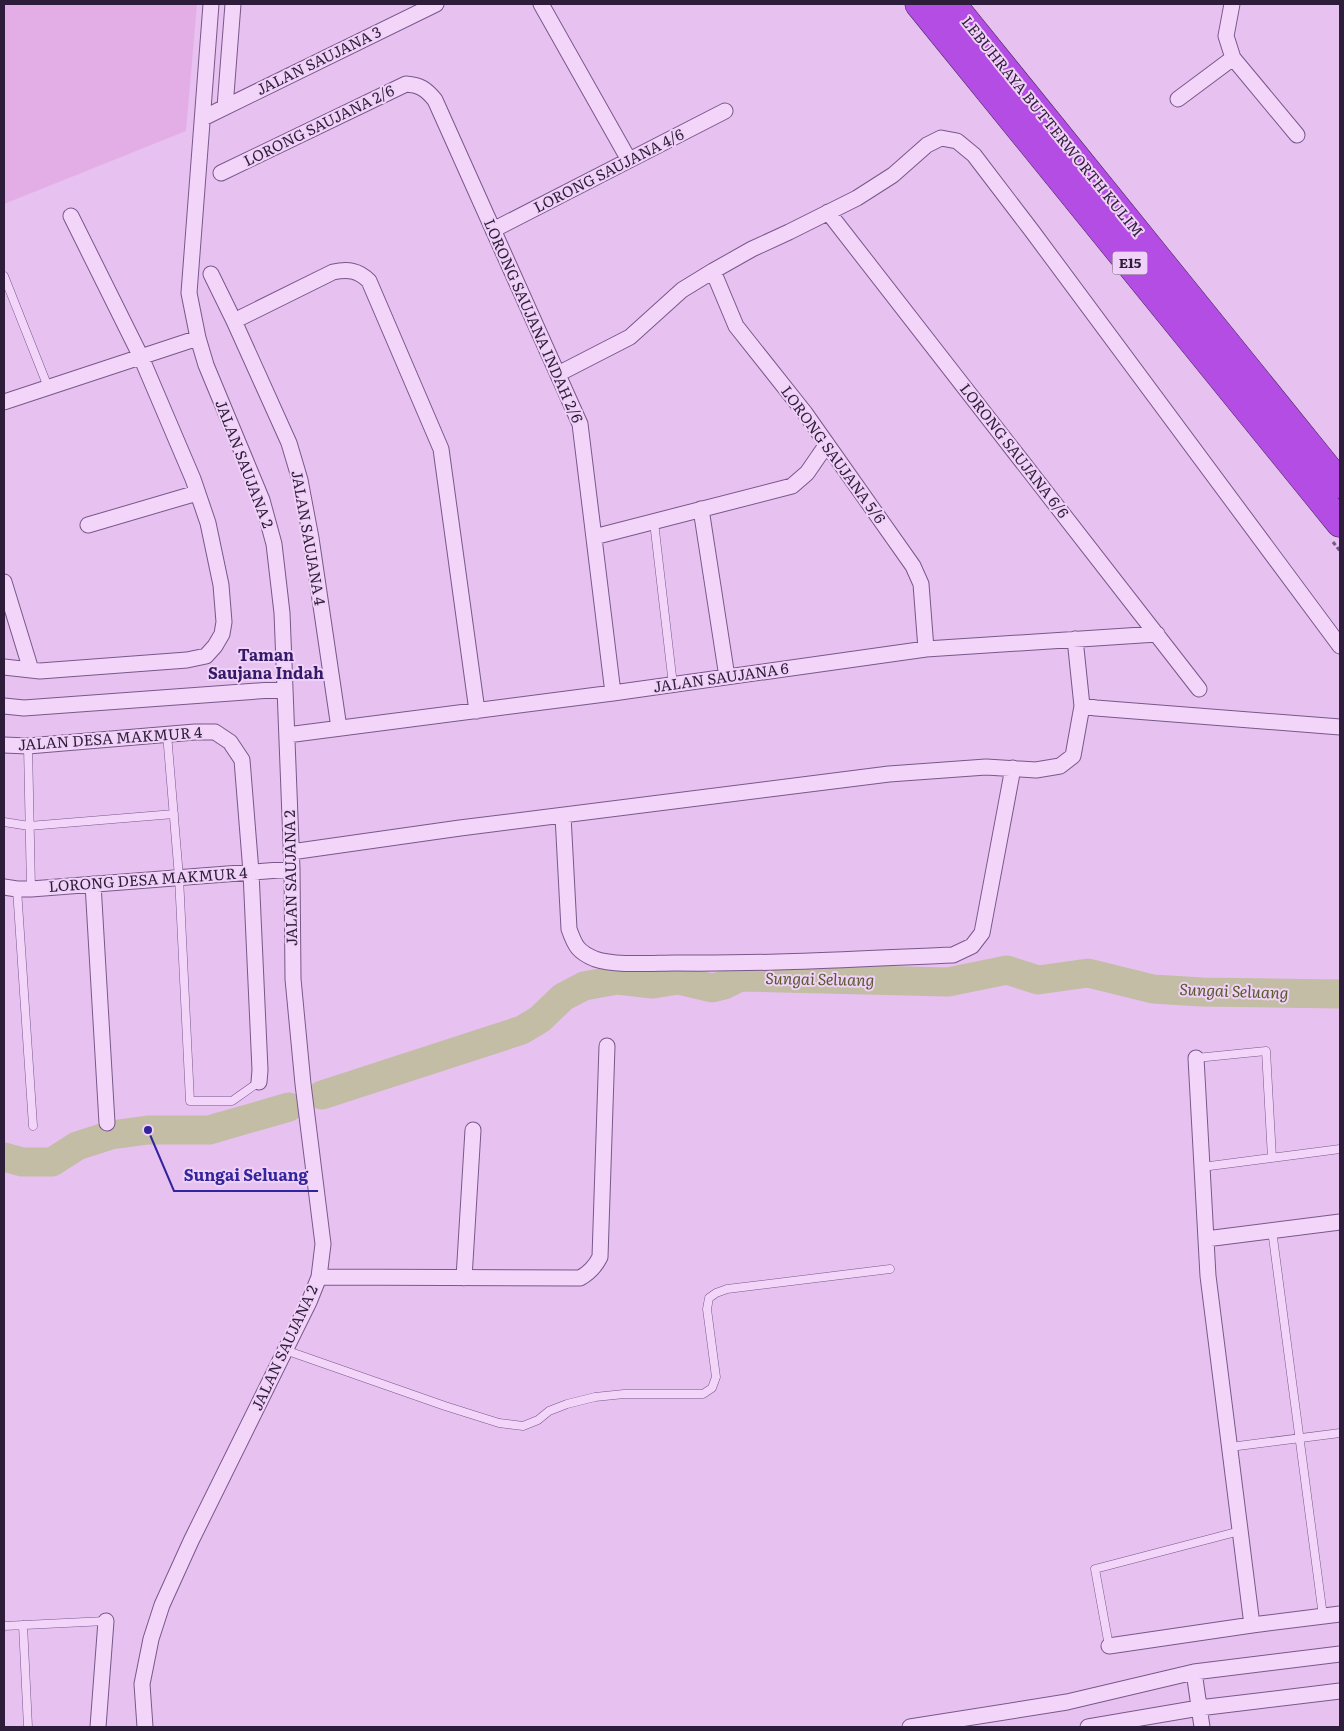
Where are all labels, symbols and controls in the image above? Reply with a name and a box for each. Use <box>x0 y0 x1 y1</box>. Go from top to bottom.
street label: LEBUHRAYA BUTTERWORTH KULIM <box>957 11 1150 241</box>
street label: JALAN SAUJANA 3 <box>252 19 385 100</box>
street label: LORONG SAUJANA 2/6 <box>239 78 398 171</box>
street label: LORONG SAUJANA 4/6 <box>529 122 687 218</box>
street label: LORONG SAUJANA INDAH 2/6 <box>479 215 590 426</box>
road number: E15 <box>1112 252 1148 274</box>
street label: LORONG SAUJANA 6/6 <box>955 378 1075 522</box>
street label: LORONG SAUJANA 5/6 <box>776 380 892 528</box>
street label: JALAN SAUJANA 2 <box>210 396 281 531</box>
street label: JALAN SAUJANA 4 <box>286 468 333 607</box>
district label: Taman Saujana Indah <box>208 642 324 684</box>
street label: JALAN SAUJANA 6 <box>652 656 790 697</box>
street label: JALAN DESA MAKMUR 4 <box>17 720 203 755</box>
street label: JALAN SAUJANA 2 <box>277 809 302 946</box>
street label: LORONG DESA MAKMUR 4 <box>48 860 248 897</box>
water label: Sungai Seluang <box>765 965 875 991</box>
water label: Sungai Seluang <box>1179 976 1289 1004</box>
callout: Sungai Seluang <box>174 1160 318 1191</box>
text: Sungai Seluang <box>184 1162 309 1186</box>
street label: JALAN SAUJANA 2 <box>244 1280 323 1414</box>

